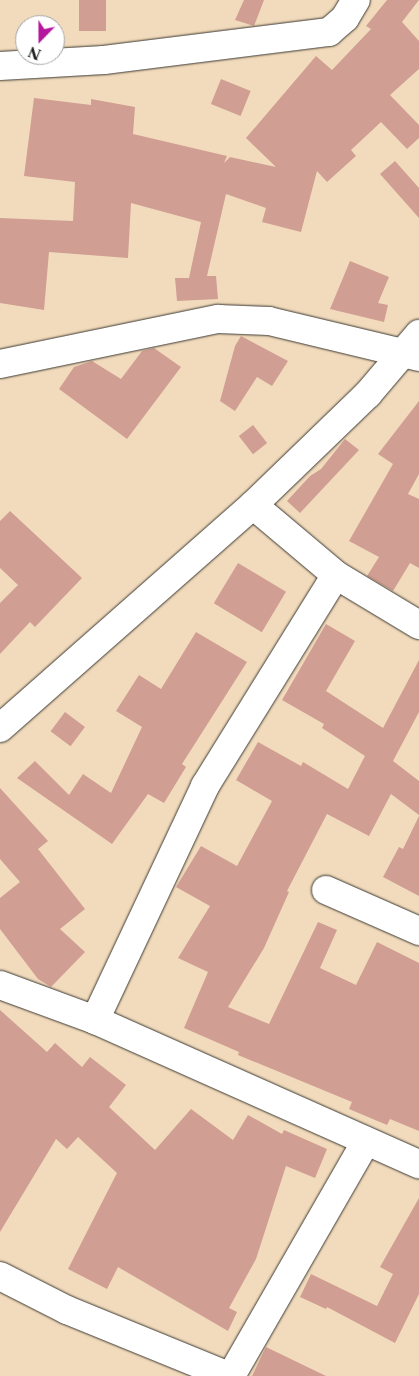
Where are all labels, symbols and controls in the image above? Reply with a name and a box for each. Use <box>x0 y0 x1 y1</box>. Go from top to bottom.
north arrow <box>15 15 65 65</box>
text: N <box>26 42 44 64</box>

